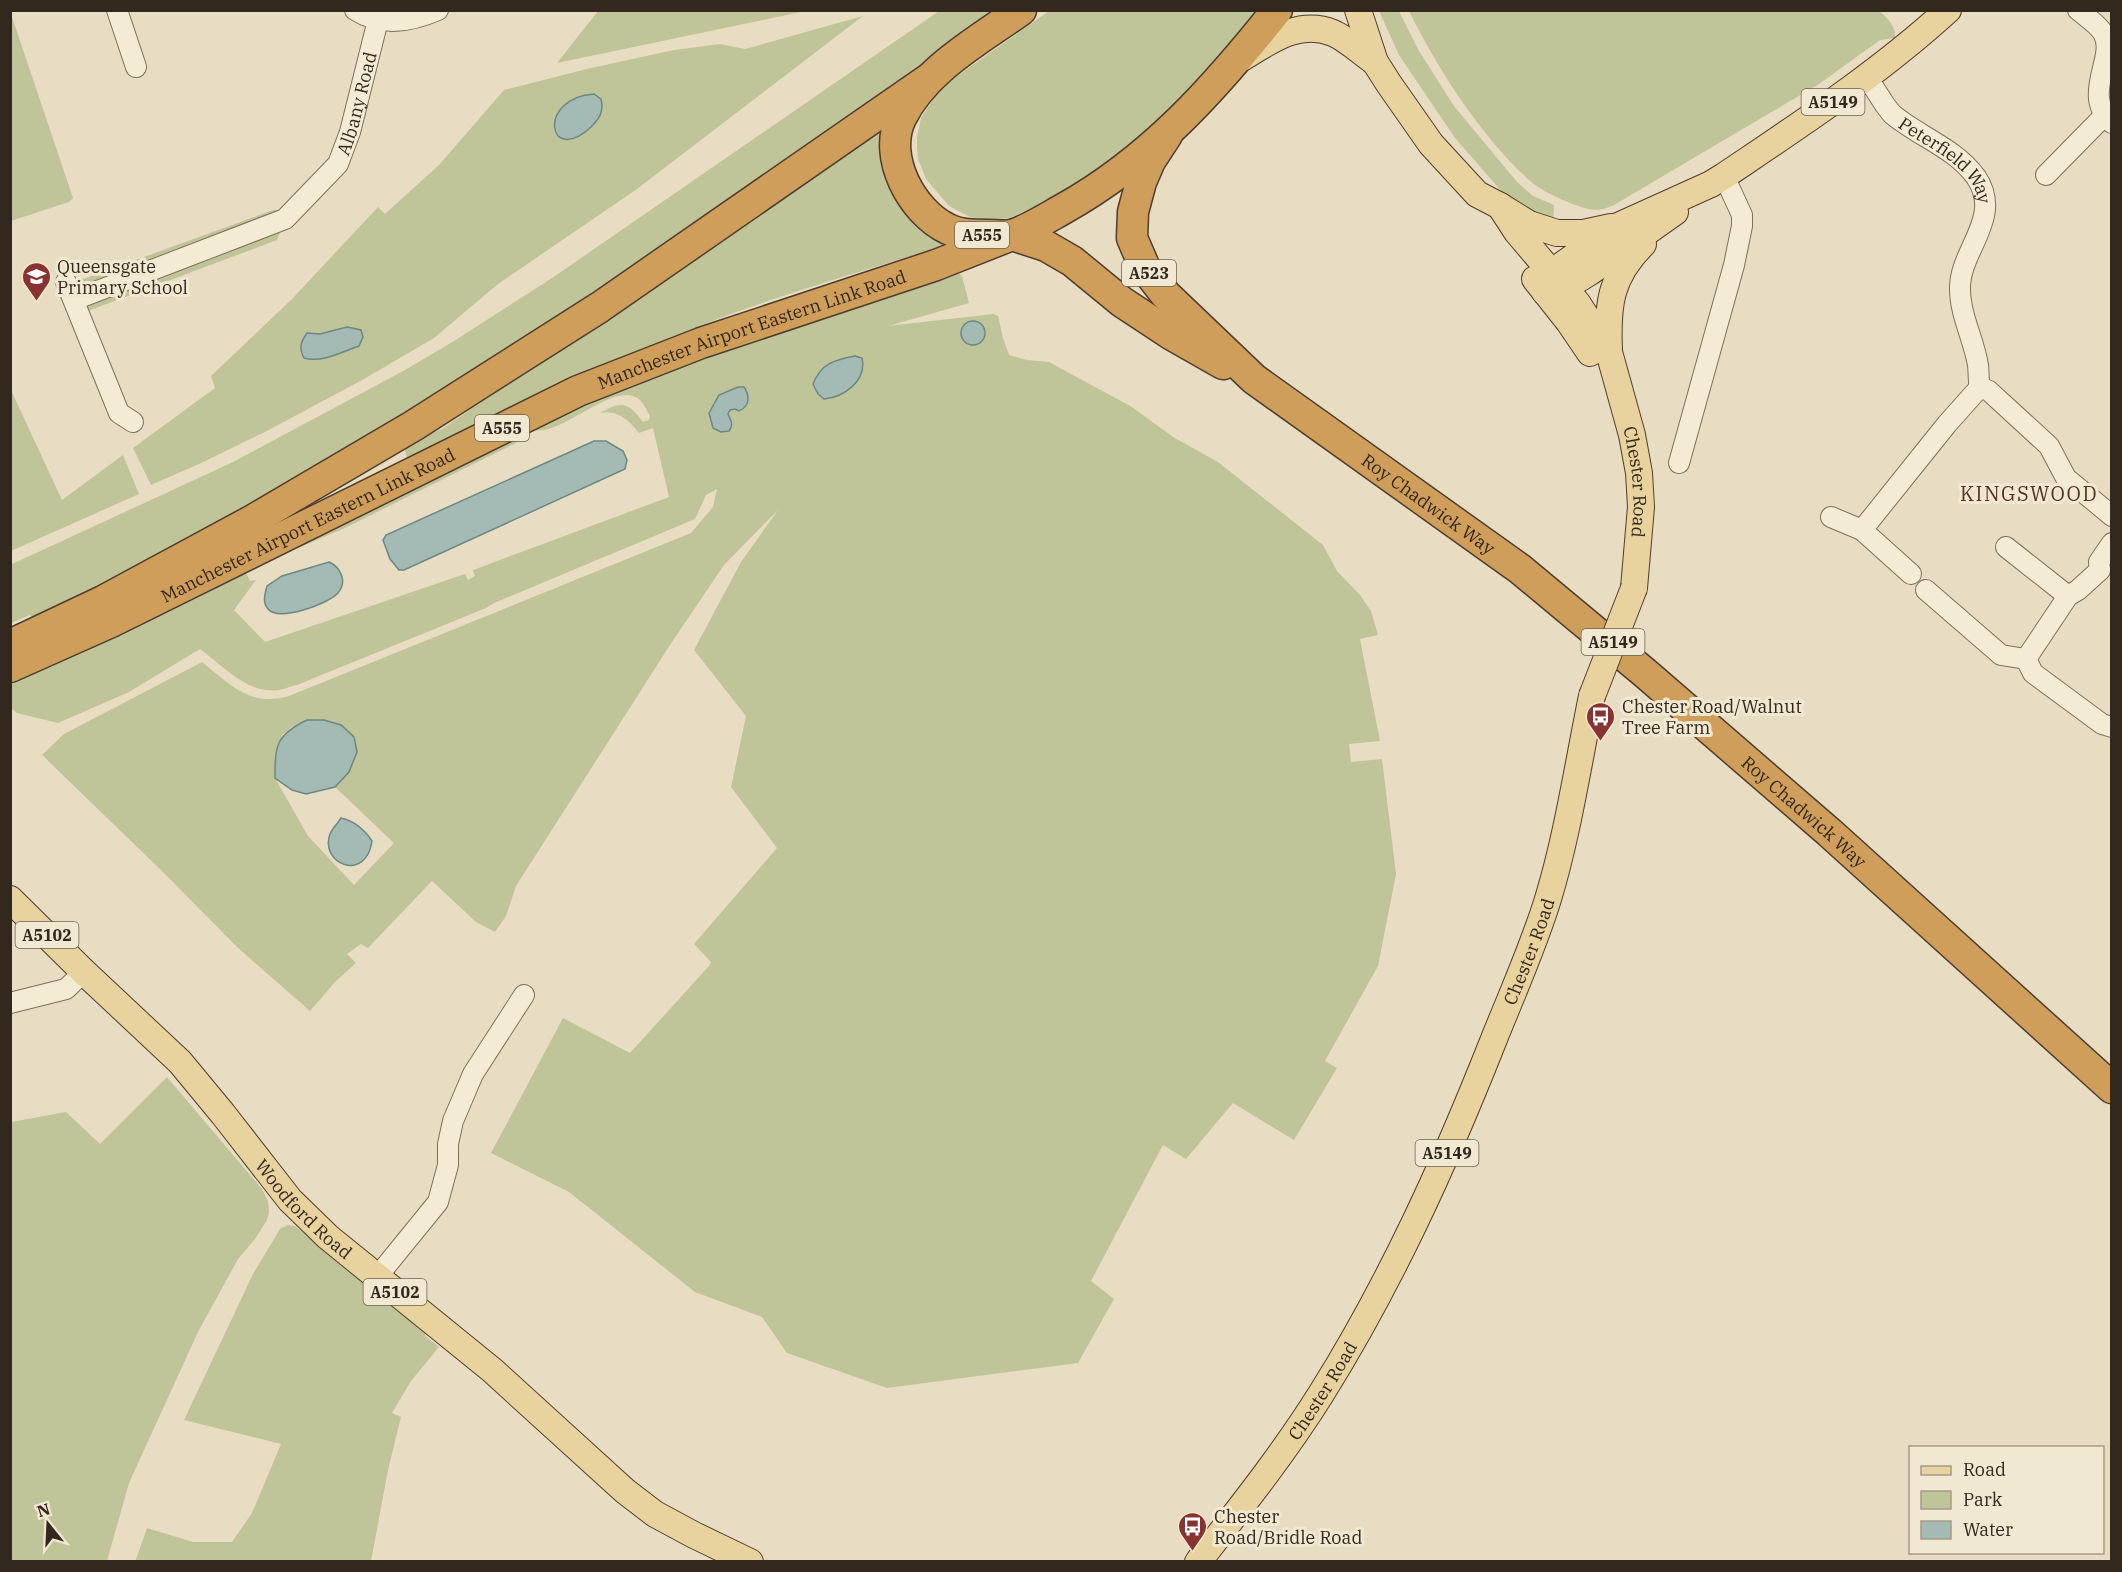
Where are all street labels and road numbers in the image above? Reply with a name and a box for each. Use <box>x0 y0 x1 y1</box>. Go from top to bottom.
street label: Albany Road <box>331 49 381 158</box>
road number: A5149 <box>1802 89 1864 115</box>
street label: Peterfield Way <box>1894 111 1997 205</box>
road number: A555 <box>955 222 1009 248</box>
road number: A523 <box>1122 260 1176 286</box>
street label: Manchester Airport Eastern Link Road <box>594 264 909 394</box>
road number: A555 <box>475 415 529 441</box>
street label: Chester Road <box>1619 423 1652 539</box>
street label: Manchester Airport Eastern Link Road <box>157 442 459 607</box>
street label: Roy Chadwick Way <box>1357 448 1500 559</box>
road number: A5149 <box>1582 629 1644 655</box>
street label: Roy Chadwick Way <box>1737 750 1872 872</box>
street label: Chester Road <box>1498 895 1559 1008</box>
road number: A5102 <box>15 922 78 948</box>
road number: A5149 <box>1416 1140 1478 1166</box>
street label: Woodford Road <box>251 1154 357 1264</box>
road number: A5102 <box>364 1279 426 1305</box>
street label: Chester Road <box>1283 1337 1362 1444</box>

